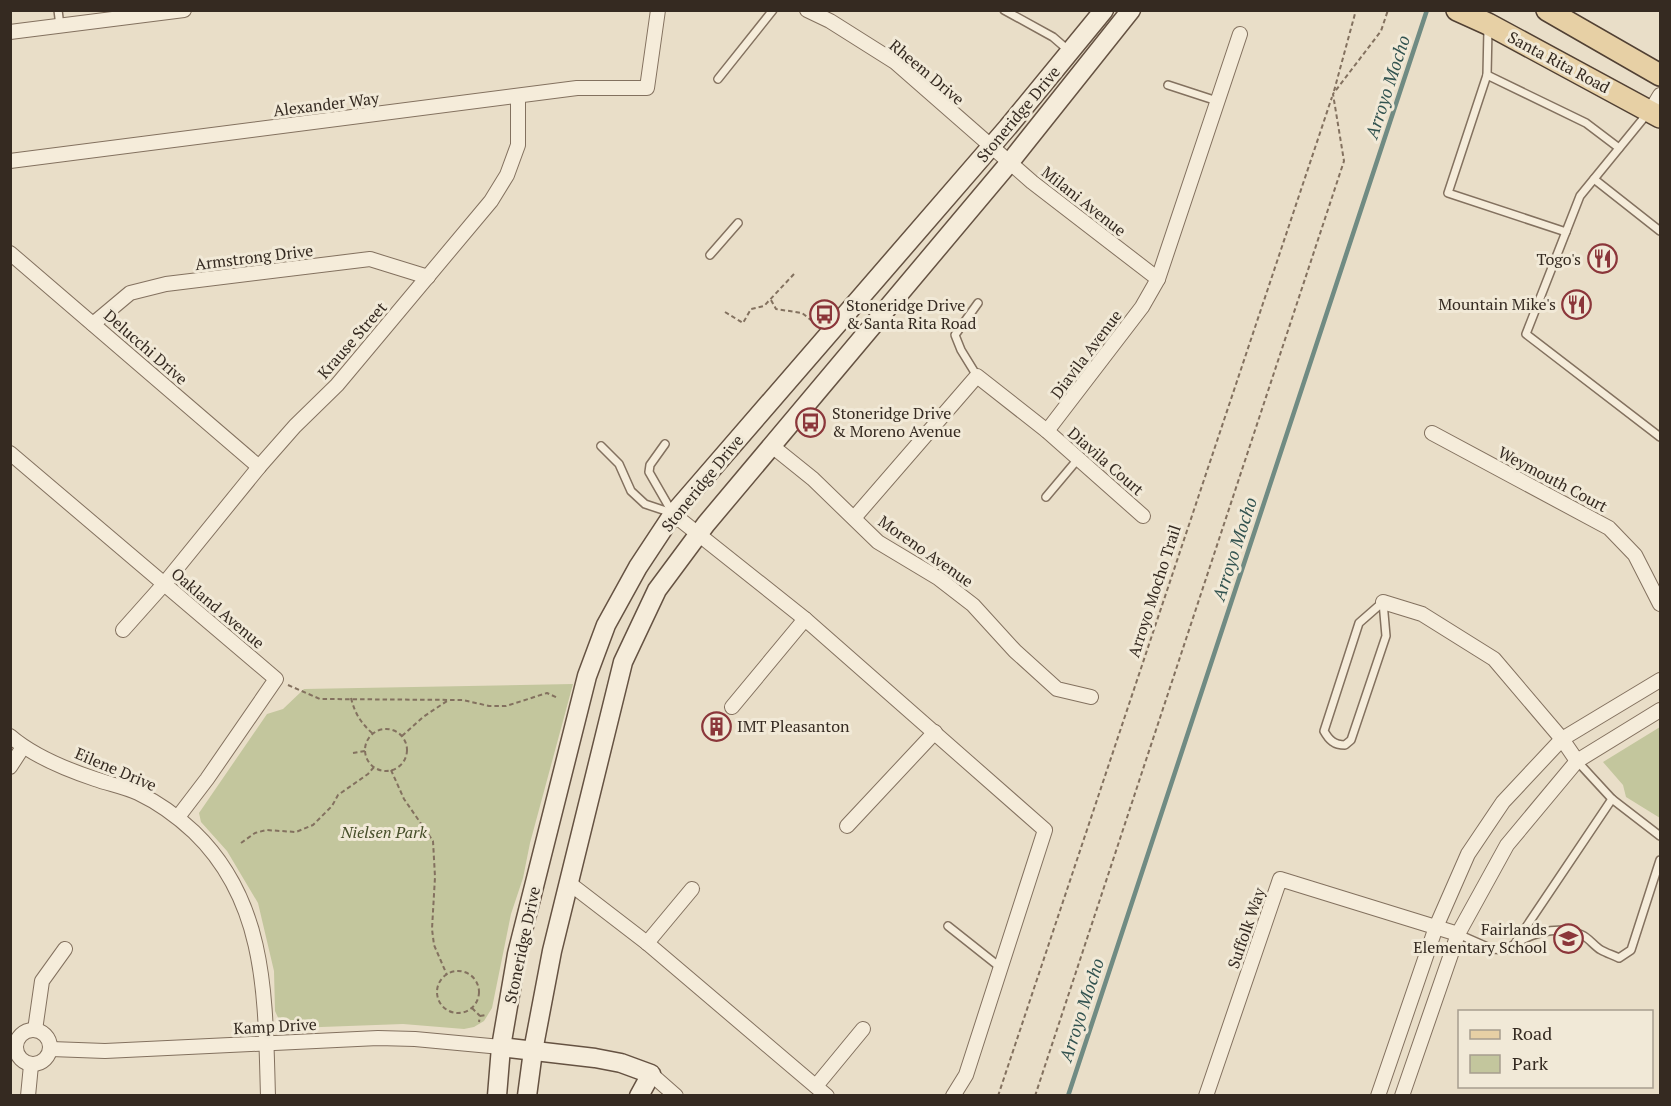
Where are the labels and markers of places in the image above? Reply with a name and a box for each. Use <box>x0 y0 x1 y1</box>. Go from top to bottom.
restaurant icon: Togo's <box>1586 243 1618 275</box>
place label: Togo's <box>1537 248 1581 270</box>
restaurant icon: Mountain Mike's <box>1561 288 1593 320</box>
place label: Mountain Mike's <box>1438 293 1556 315</box>
place label: Stoneridge Drive & Santa Rita Road <box>846 294 977 334</box>
bus stop icon: Stoneridge Drive & Santa Rita Road <box>809 298 841 330</box>
place label: Stoneridge Drive & Moreno Avenue <box>832 402 961 442</box>
bus stop icon: Stoneridge Drive & Moreno Avenue <box>795 406 827 438</box>
building icon: IMT Pleasanton <box>700 710 732 742</box>
place label: IMT Pleasanton <box>737 715 850 737</box>
place label: Fairlands Elementary School <box>1413 918 1547 958</box>
school or university icon: Fairlands Elementary School <box>1552 922 1584 954</box>

